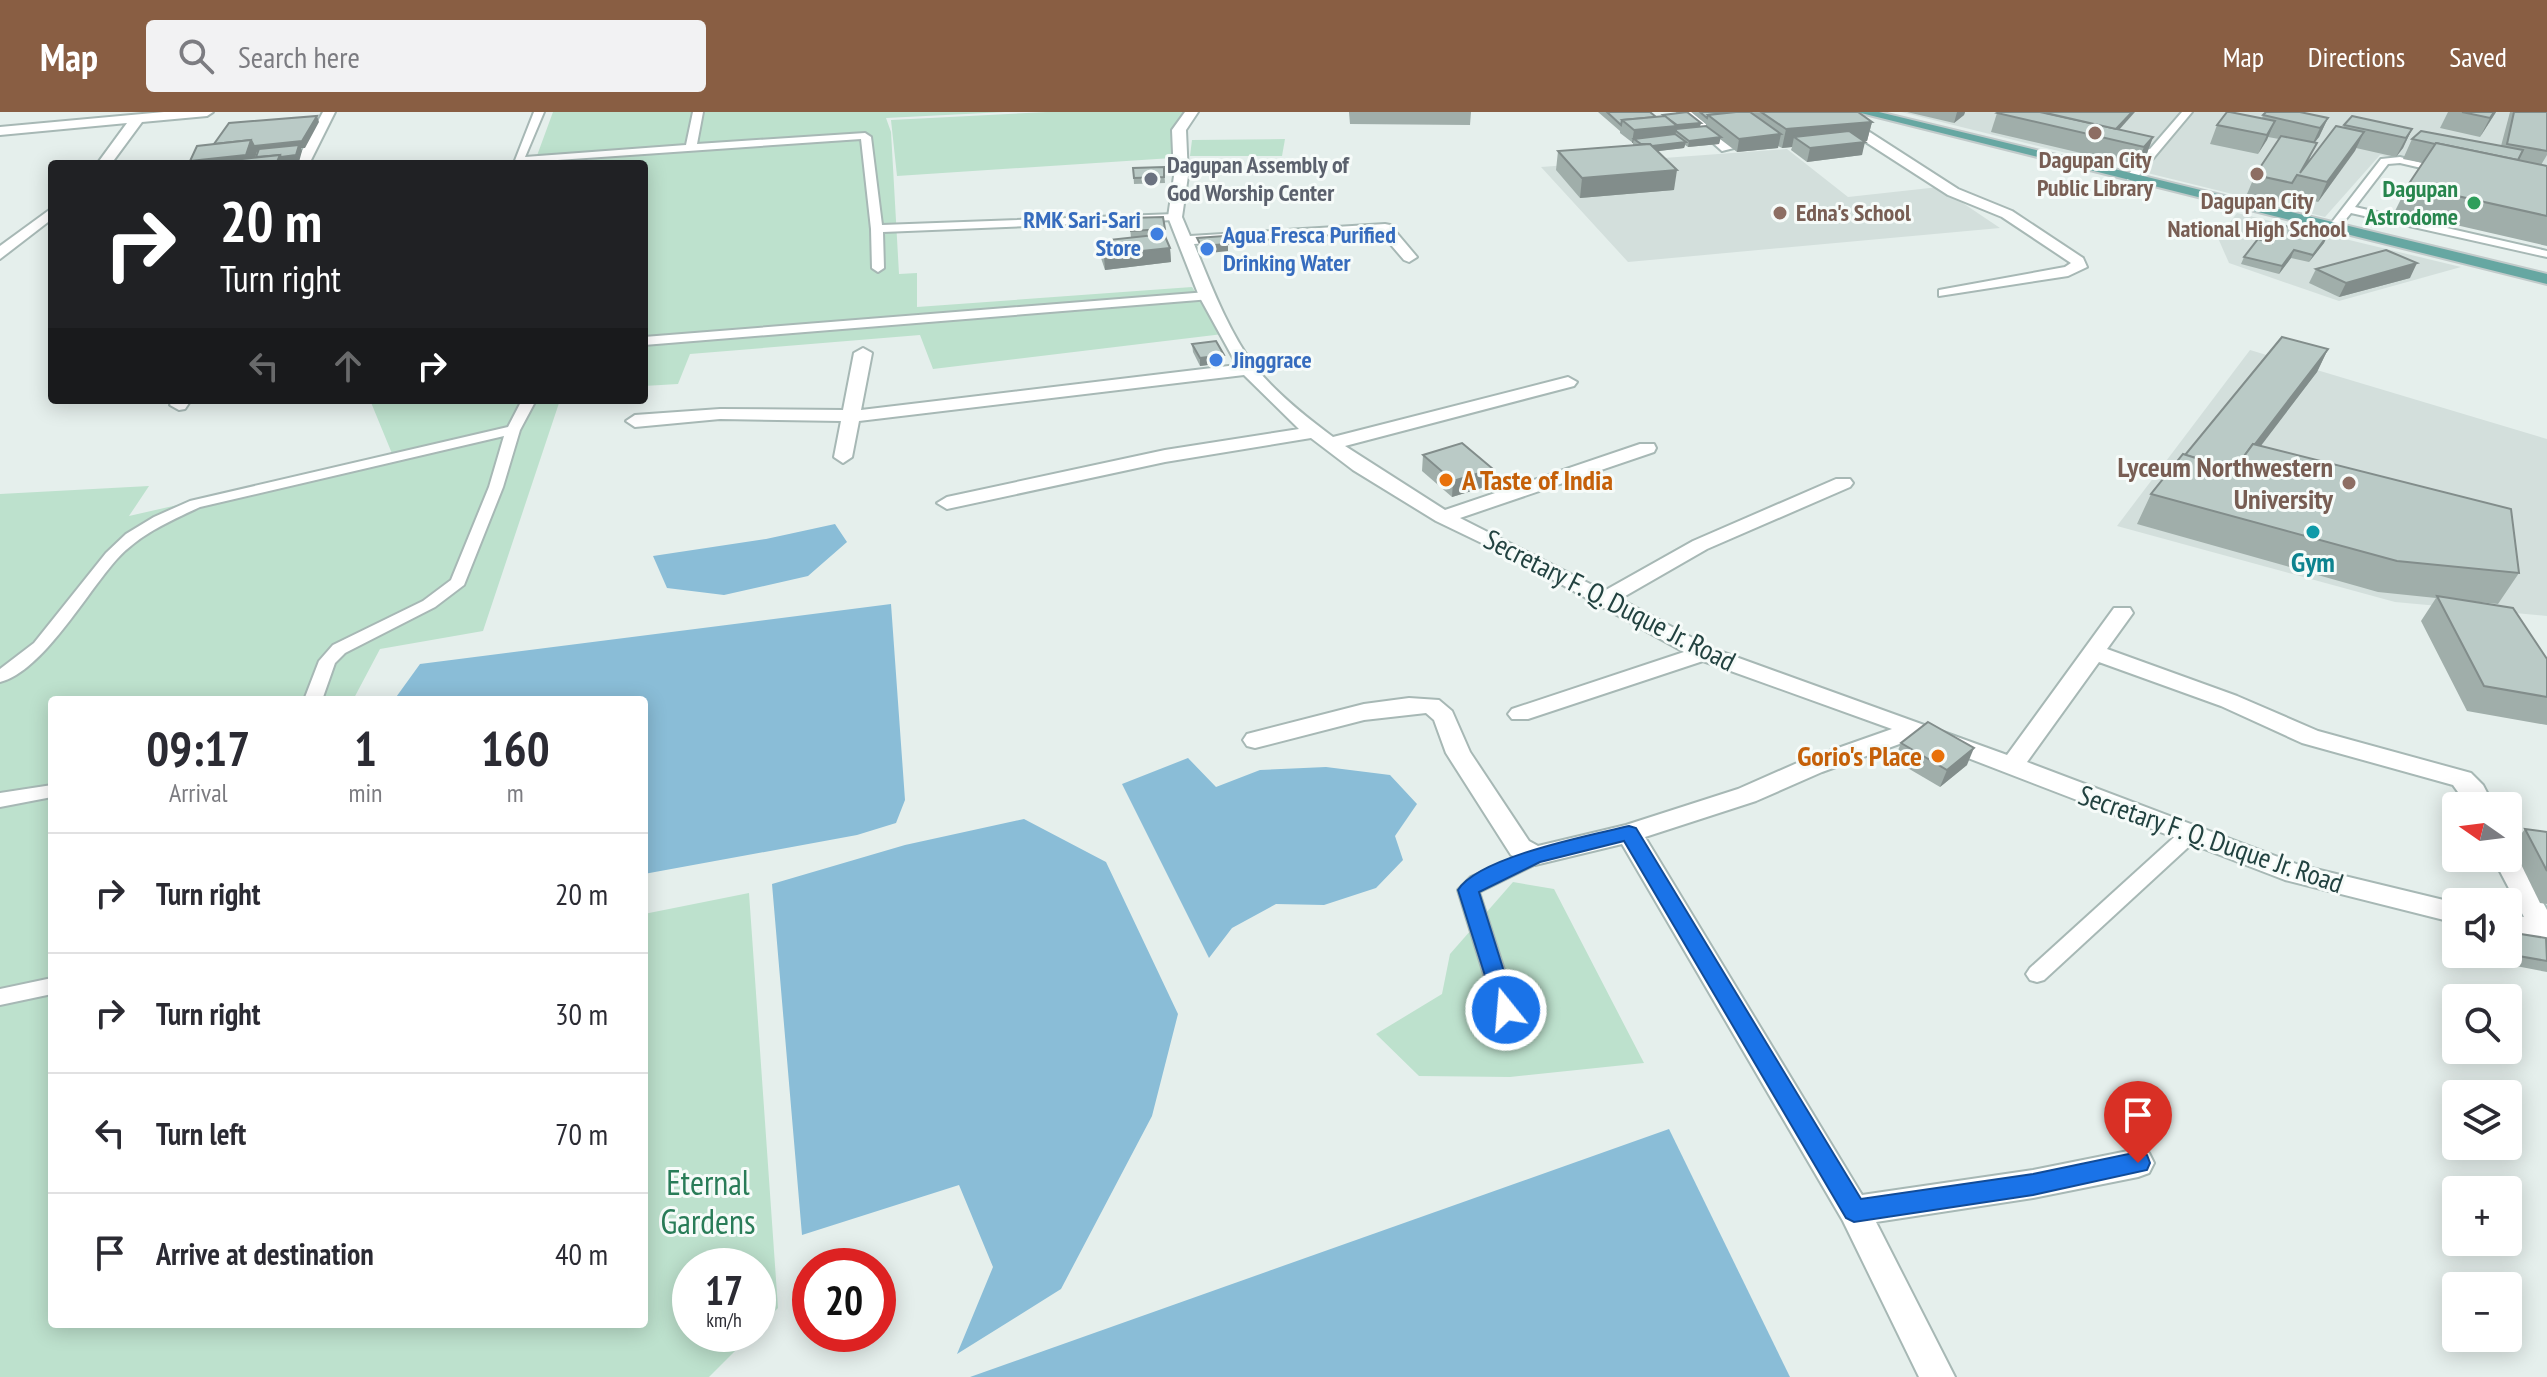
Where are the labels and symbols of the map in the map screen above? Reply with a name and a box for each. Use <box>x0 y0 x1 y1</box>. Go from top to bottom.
marker: Dagupan City Public Library <box>2086 124 2104 142</box>
place label: Dagupan City Public Library <box>2037 144 2153 203</box>
place label: Dagupan Assembly of God Worship Center <box>1167 149 1350 208</box>
marker: Dagupan City National High School <box>2248 165 2266 183</box>
marker: Dagupan Assembly of God Worship Center <box>1142 170 1160 188</box>
place label: Dagupan Astrodome <box>2364 173 2458 232</box>
place label: Dagupan City National High School <box>2168 185 2347 244</box>
marker: Dagupan Astrodome <box>2465 194 2483 212</box>
place label: Edna's School <box>1796 197 1911 228</box>
place label: RMK Sari-Sari Store <box>1023 204 1141 263</box>
marker: Edna's School <box>1771 204 1789 222</box>
place label: Agua Fresca Purified Drinking Water <box>1222 219 1396 278</box>
marker: RMK Sari-Sari Store <box>1148 225 1166 243</box>
marker: Agua Fresca Purified Drinking Water <box>1198 240 1216 258</box>
place label: Jinggrace <box>1231 344 1312 375</box>
marker: Jinggrace <box>1207 351 1225 369</box>
place label: Lyceum Northwestern University <box>2117 448 2334 517</box>
place label: A Taste of India <box>1461 461 1613 498</box>
marker: A Taste of India <box>1437 471 1455 489</box>
marker: Lyceum Northwestern University <box>2340 474 2358 492</box>
street label: Secretary F. Q. Duque Jr. Road <box>1478 520 1742 679</box>
marker: Gym <box>2304 523 2322 541</box>
place label: Gym <box>2291 543 2335 580</box>
place label: Gorio's Place <box>1797 737 1922 774</box>
marker: Gorio's Place <box>1929 747 1947 765</box>
street label: Secretary F. Q. Duque Jr. Road <box>2074 776 2348 901</box>
north arrow <box>2442 792 2522 872</box>
position arrow <box>1464 968 1548 1052</box>
pin <box>2104 1081 2172 1163</box>
park label: Eternal Gardens <box>661 1160 755 1243</box>
speed limit sign: 20 <box>792 1248 896 1352</box>

